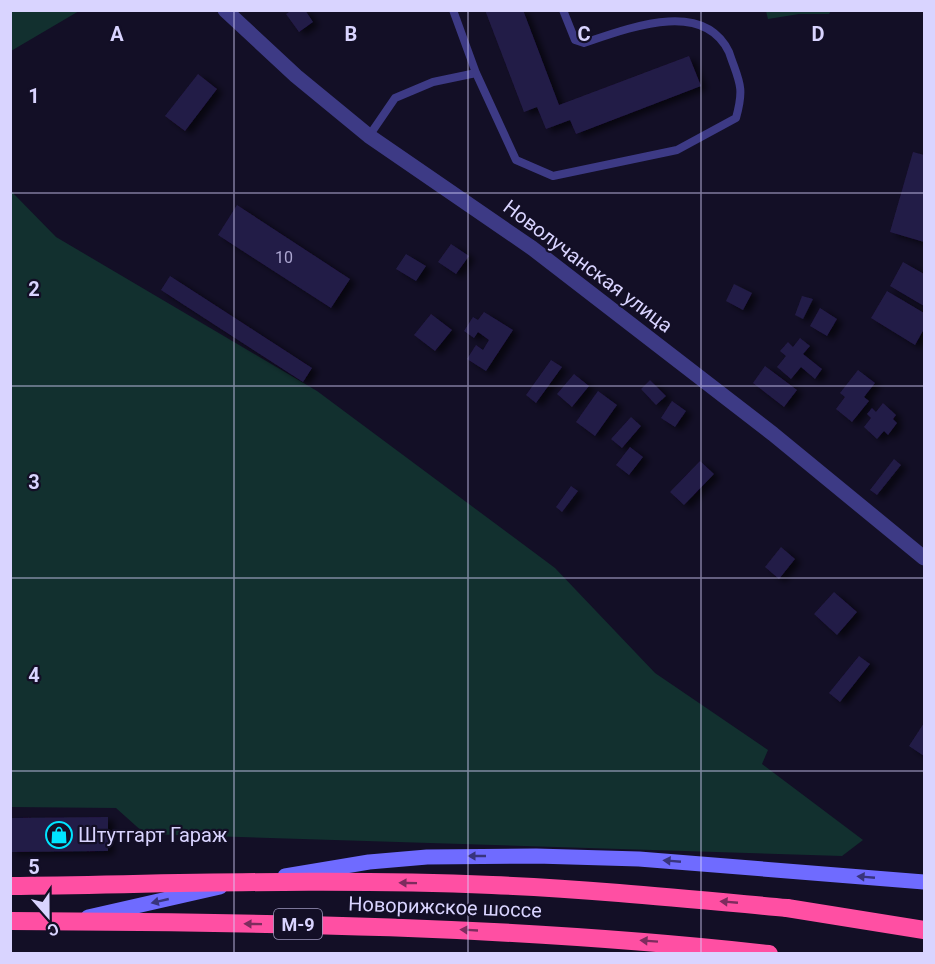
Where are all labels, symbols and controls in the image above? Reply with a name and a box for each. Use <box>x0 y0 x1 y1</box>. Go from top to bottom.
text: A <box>110 22 124 46</box>
text: B <box>345 22 357 46</box>
text: C <box>577 22 591 46</box>
text: D <box>812 22 825 46</box>
text: 1 <box>28 84 40 108</box>
street label: Новолучанская улица <box>499 195 677 337</box>
house number: 10 <box>275 248 293 267</box>
text: 2 <box>28 277 40 301</box>
text: 3 <box>28 470 40 494</box>
text: 4 <box>28 663 40 687</box>
shop icon: Штутгарт Гараж <box>44 820 74 850</box>
place label: Штутгарт Гараж <box>78 823 228 847</box>
one-way arrow <box>467 851 486 861</box>
text: 5 <box>28 855 40 879</box>
one-way arrow <box>662 857 681 866</box>
one-way arrow <box>857 872 876 882</box>
one-way arrow <box>399 878 418 887</box>
north arrow <box>18 886 78 946</box>
street label: Новорижское шоссе <box>348 892 542 922</box>
one-way arrow <box>151 896 169 906</box>
one-way arrow <box>719 897 738 907</box>
road number: М-9 <box>274 909 322 939</box>
text: С <box>45 919 61 940</box>
one-way arrow <box>244 919 263 929</box>
one-way arrow <box>460 925 479 934</box>
one-way arrow <box>639 936 658 946</box>

